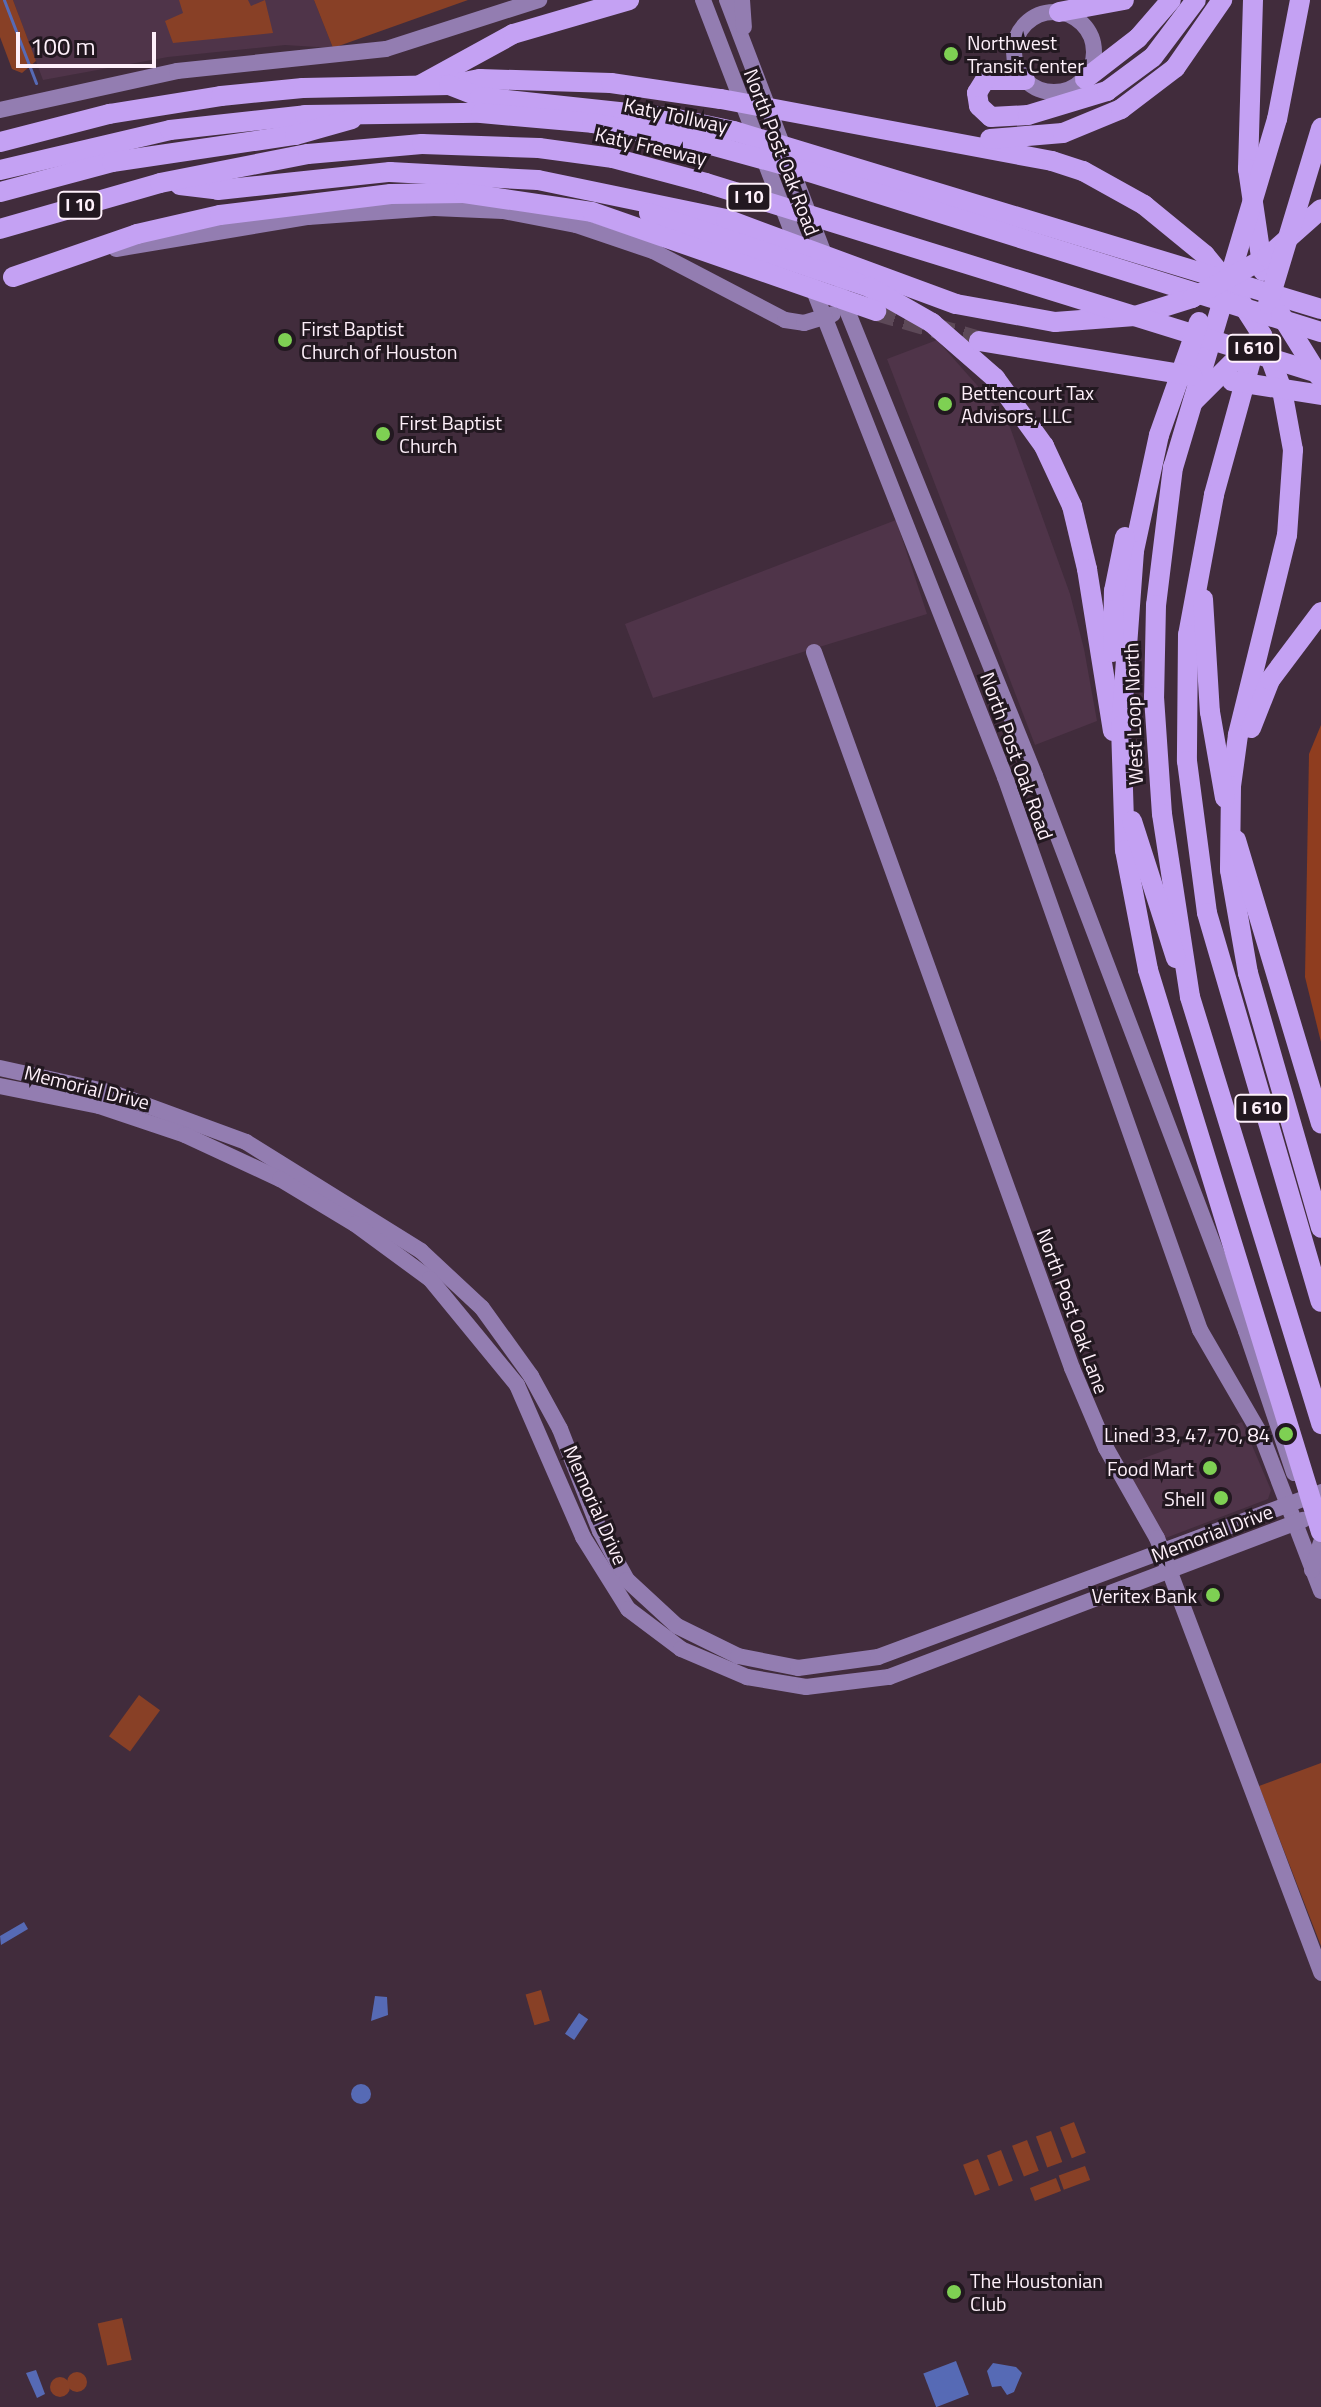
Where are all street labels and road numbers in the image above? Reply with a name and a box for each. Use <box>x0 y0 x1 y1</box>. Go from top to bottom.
street label: North Post Oak Road <box>739 65 825 239</box>
street label: Katy Tollway <box>622 92 730 138</box>
street label: Katy Freeway <box>593 121 709 171</box>
road number: I 10 <box>725 183 773 211</box>
road number: I 10 <box>56 191 104 219</box>
road number: I 610 <box>1226 334 1282 362</box>
street label: West Loop North <box>1119 642 1147 786</box>
street label: North Post Oak Road <box>976 669 1058 843</box>
street label: Memorial Drive <box>22 1060 152 1114</box>
road number: I 610 <box>1234 1094 1290 1122</box>
street label: North Post Oak Lane <box>1032 1225 1114 1397</box>
street label: Memorial Drive <box>559 1442 633 1568</box>
street label: Memorial Drive <box>1148 1499 1276 1567</box>

